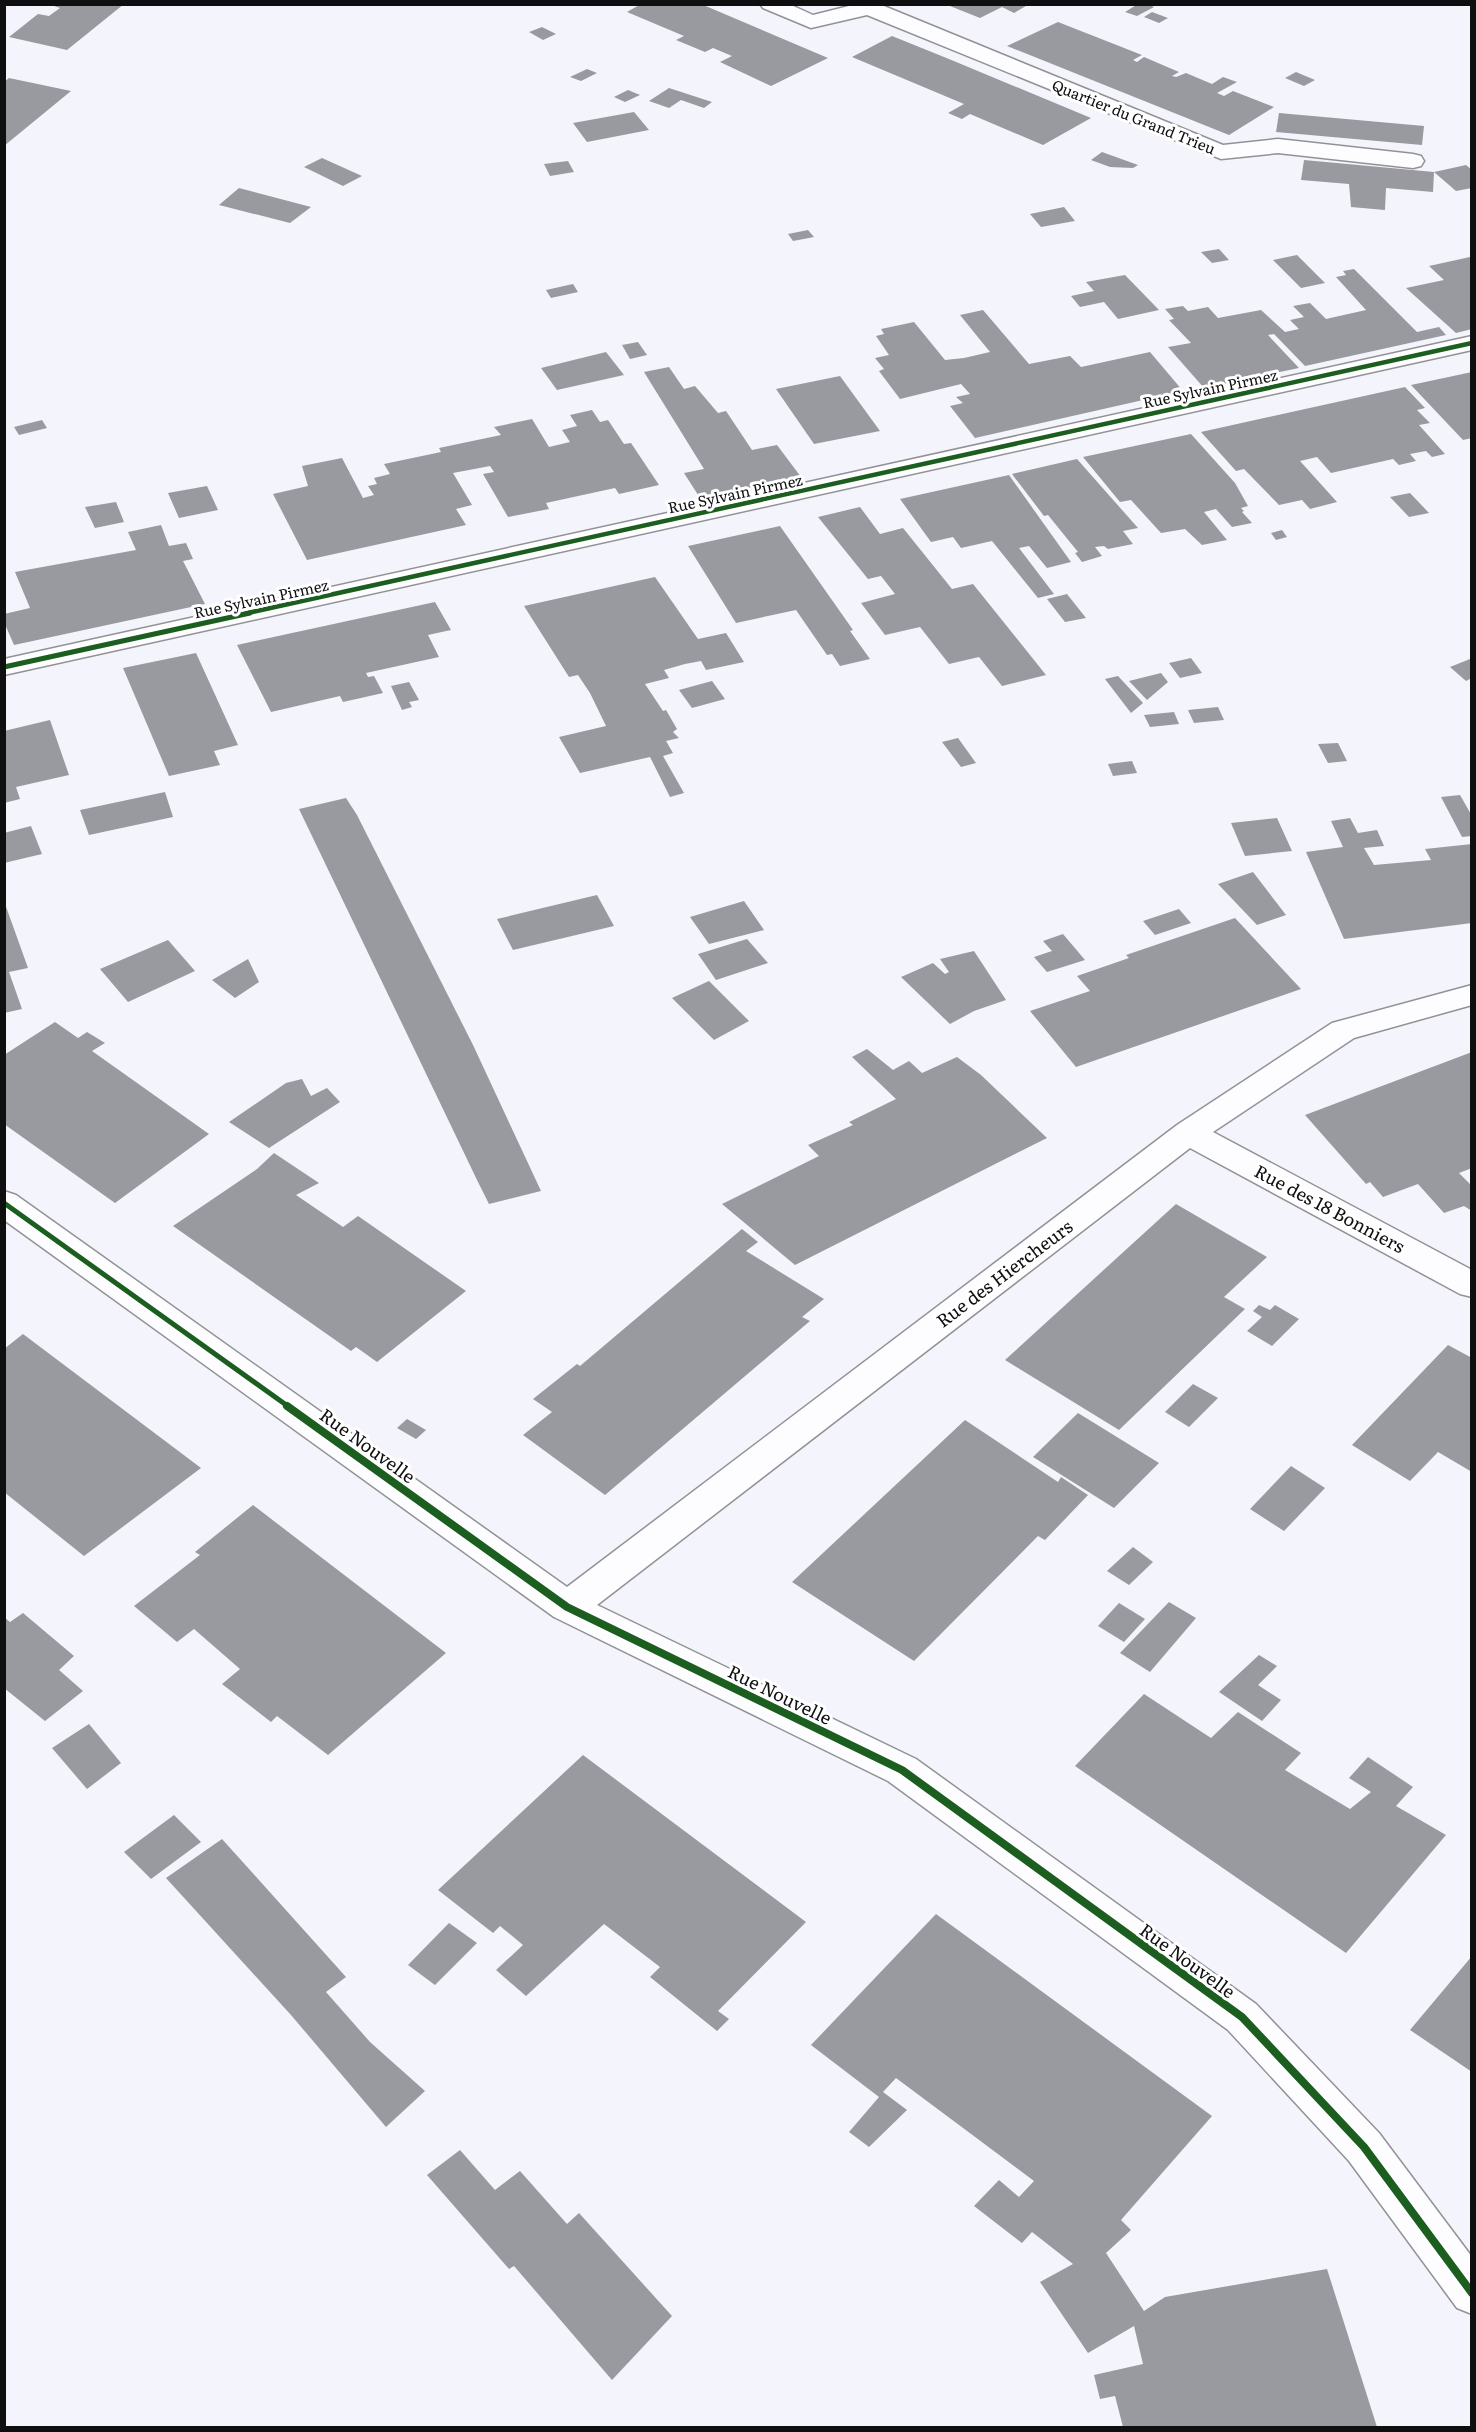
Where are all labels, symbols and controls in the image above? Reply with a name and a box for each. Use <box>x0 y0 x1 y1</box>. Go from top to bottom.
street label: Quartier du Grand Trieu <box>1049 73 1220 160</box>
street label: Rue Sylvain Pirmez <box>1141 362 1279 414</box>
street label: Rue Sylvain Pirmez <box>666 467 804 519</box>
street label: Rue Sylvain Pirmez <box>192 572 330 624</box>
street label: Rue des 18 Bonniers <box>1250 1157 1410 1259</box>
street label: Rue des Hiercheurs <box>930 1213 1078 1333</box>
street label: Rue Nouvelle <box>315 1401 421 1489</box>
street label: Rue Nouvelle <box>723 1657 837 1731</box>
street label: Rue Nouvelle <box>1135 1916 1241 2004</box>

